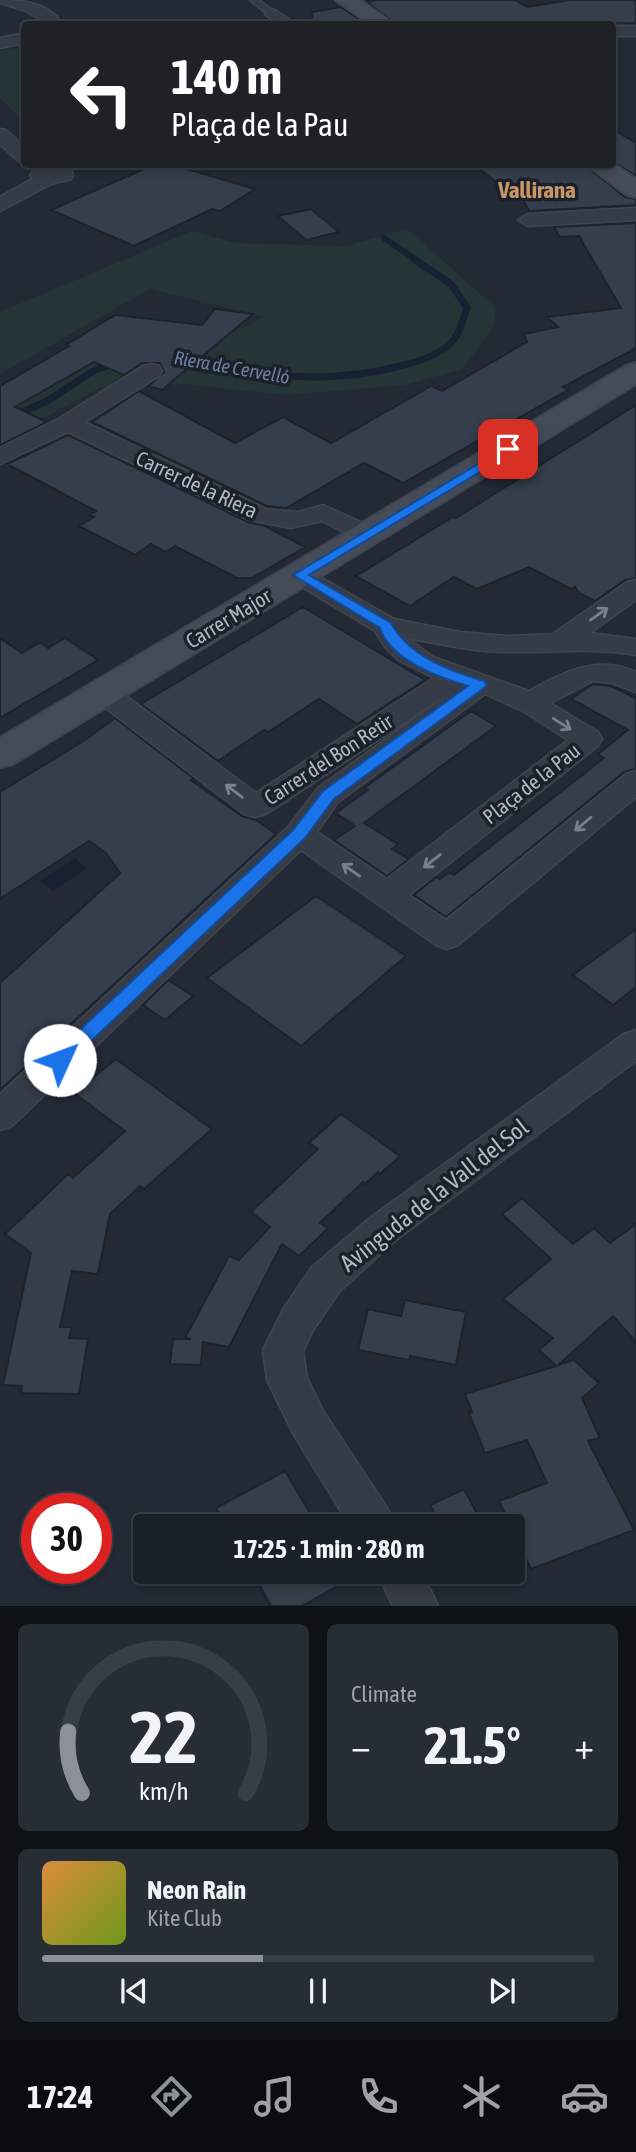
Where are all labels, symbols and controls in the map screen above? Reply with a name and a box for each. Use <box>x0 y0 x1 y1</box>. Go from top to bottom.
text: 140 m <box>171 48 282 104</box>
icon: left <box>56 49 147 140</box>
text: Plaça de la Pau <box>171 106 348 143</box>
district label: Vallirana <box>497 177 576 203</box>
water label: Riera de Cervelló <box>172 346 292 388</box>
pin <box>478 419 538 479</box>
icon: arrive <box>489 430 527 468</box>
street label: Carrer de la Riera <box>132 445 262 523</box>
street label: Carrer Major <box>181 583 276 653</box>
one-way arrow <box>589 607 608 621</box>
street label: Carrer del Bon Retir <box>259 708 397 809</box>
one-way arrow <box>552 717 572 731</box>
street label: Plaça de la Pau <box>478 738 584 828</box>
one-way arrow <box>225 784 244 798</box>
one-way arrow <box>575 816 593 832</box>
one-way arrow <box>423 854 441 869</box>
one-way arrow <box>342 863 361 877</box>
position arrow <box>23 1023 97 1097</box>
street label: Avinguda de la Vall del Sol <box>335 1113 534 1277</box>
speed limit sign: 30 <box>21 1493 112 1584</box>
text: 17:25 · 1 min · 280 m <box>234 1534 424 1564</box>
text: Climate <box>351 1681 417 1707</box>
text: 22 <box>129 1696 198 1779</box>
text: 21.5° <box>424 1715 521 1775</box>
text: − <box>351 1724 371 1767</box>
text: + <box>574 1724 594 1767</box>
text: km/h <box>139 1777 188 1805</box>
text: Neon Rain <box>147 1875 246 1905</box>
text: Kite Club <box>147 1905 222 1931</box>
icon: previous <box>115 1972 153 2010</box>
icon: pause <box>299 1972 337 2010</box>
icon: next <box>483 1972 521 2010</box>
icon: directions <box>147 2072 196 2121</box>
icon: music <box>250 2072 299 2121</box>
icon: phone <box>354 2072 403 2121</box>
icon: climate <box>457 2072 506 2121</box>
icon: car <box>560 2072 609 2121</box>
text: 17:24 <box>27 2078 93 2115</box>

